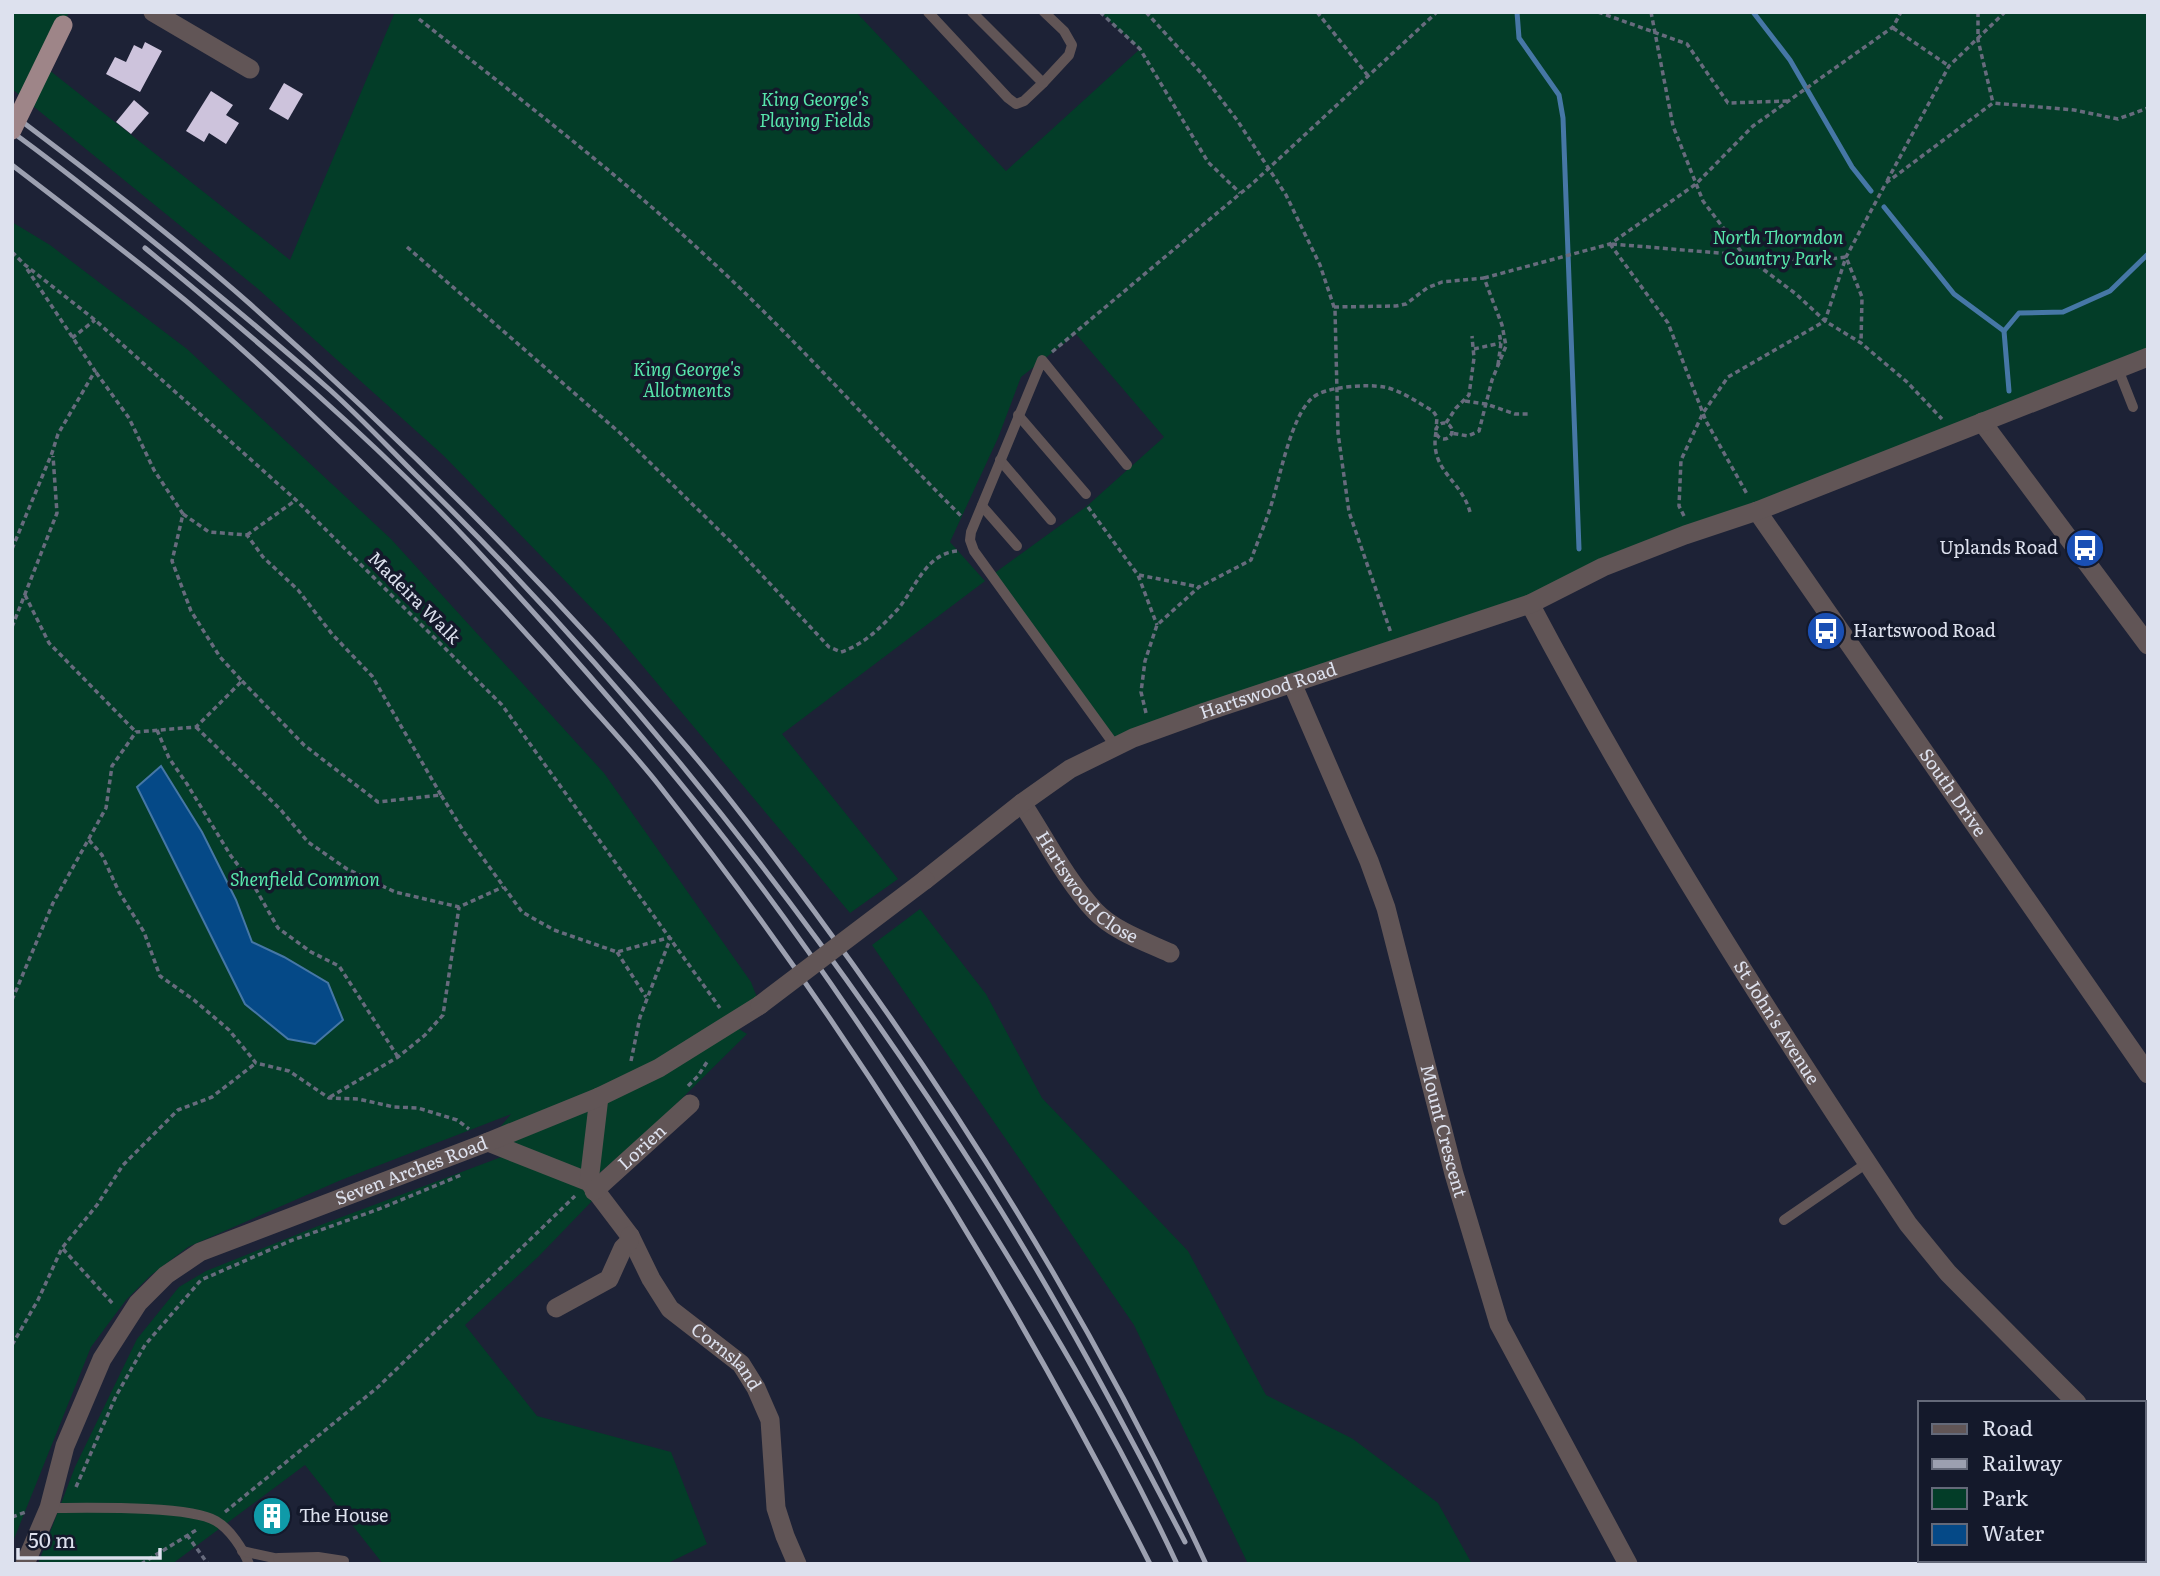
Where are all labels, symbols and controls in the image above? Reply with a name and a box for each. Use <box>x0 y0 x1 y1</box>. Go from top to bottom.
park label: King George's Playing Fields <box>759 85 871 133</box>
park label: North Thorndon Country Park <box>1712 223 1844 271</box>
park label: King George's Allotments <box>633 355 741 403</box>
bus stop icon: Uplands Road <box>2064 527 2106 569</box>
place label: Uplands Road <box>1939 533 2058 560</box>
street label: Madeira Walk <box>363 544 468 650</box>
bus stop icon: Hartswood Road <box>1805 610 1847 652</box>
place label: Hartswood Road <box>1853 616 1996 643</box>
street label: Hartswood Road <box>1196 654 1340 725</box>
street label: South Drive <box>1914 742 1994 842</box>
street label: Hartswood Close <box>1030 825 1143 949</box>
park label: Shenfield Common <box>230 865 380 892</box>
street label: St John's Avenue <box>1728 955 1827 1089</box>
street label: Mount Crescent <box>1414 1061 1475 1201</box>
street label: Lorien <box>611 1117 672 1176</box>
street label: Seven Arches Road <box>331 1128 491 1211</box>
street label: Cornsland <box>686 1315 769 1395</box>
legend <box>1918 1401 2146 1562</box>
text: Road <box>1982 1411 2033 1442</box>
text: Railway <box>1982 1446 2063 1477</box>
text: Park <box>1982 1481 2028 1512</box>
building icon: The House <box>251 1495 293 1537</box>
place label: The House <box>299 1501 388 1528</box>
scale bar <box>18 1516 159 1560</box>
text: Water <box>1982 1516 2044 1547</box>
text: 50 m <box>28 1523 75 1554</box>

